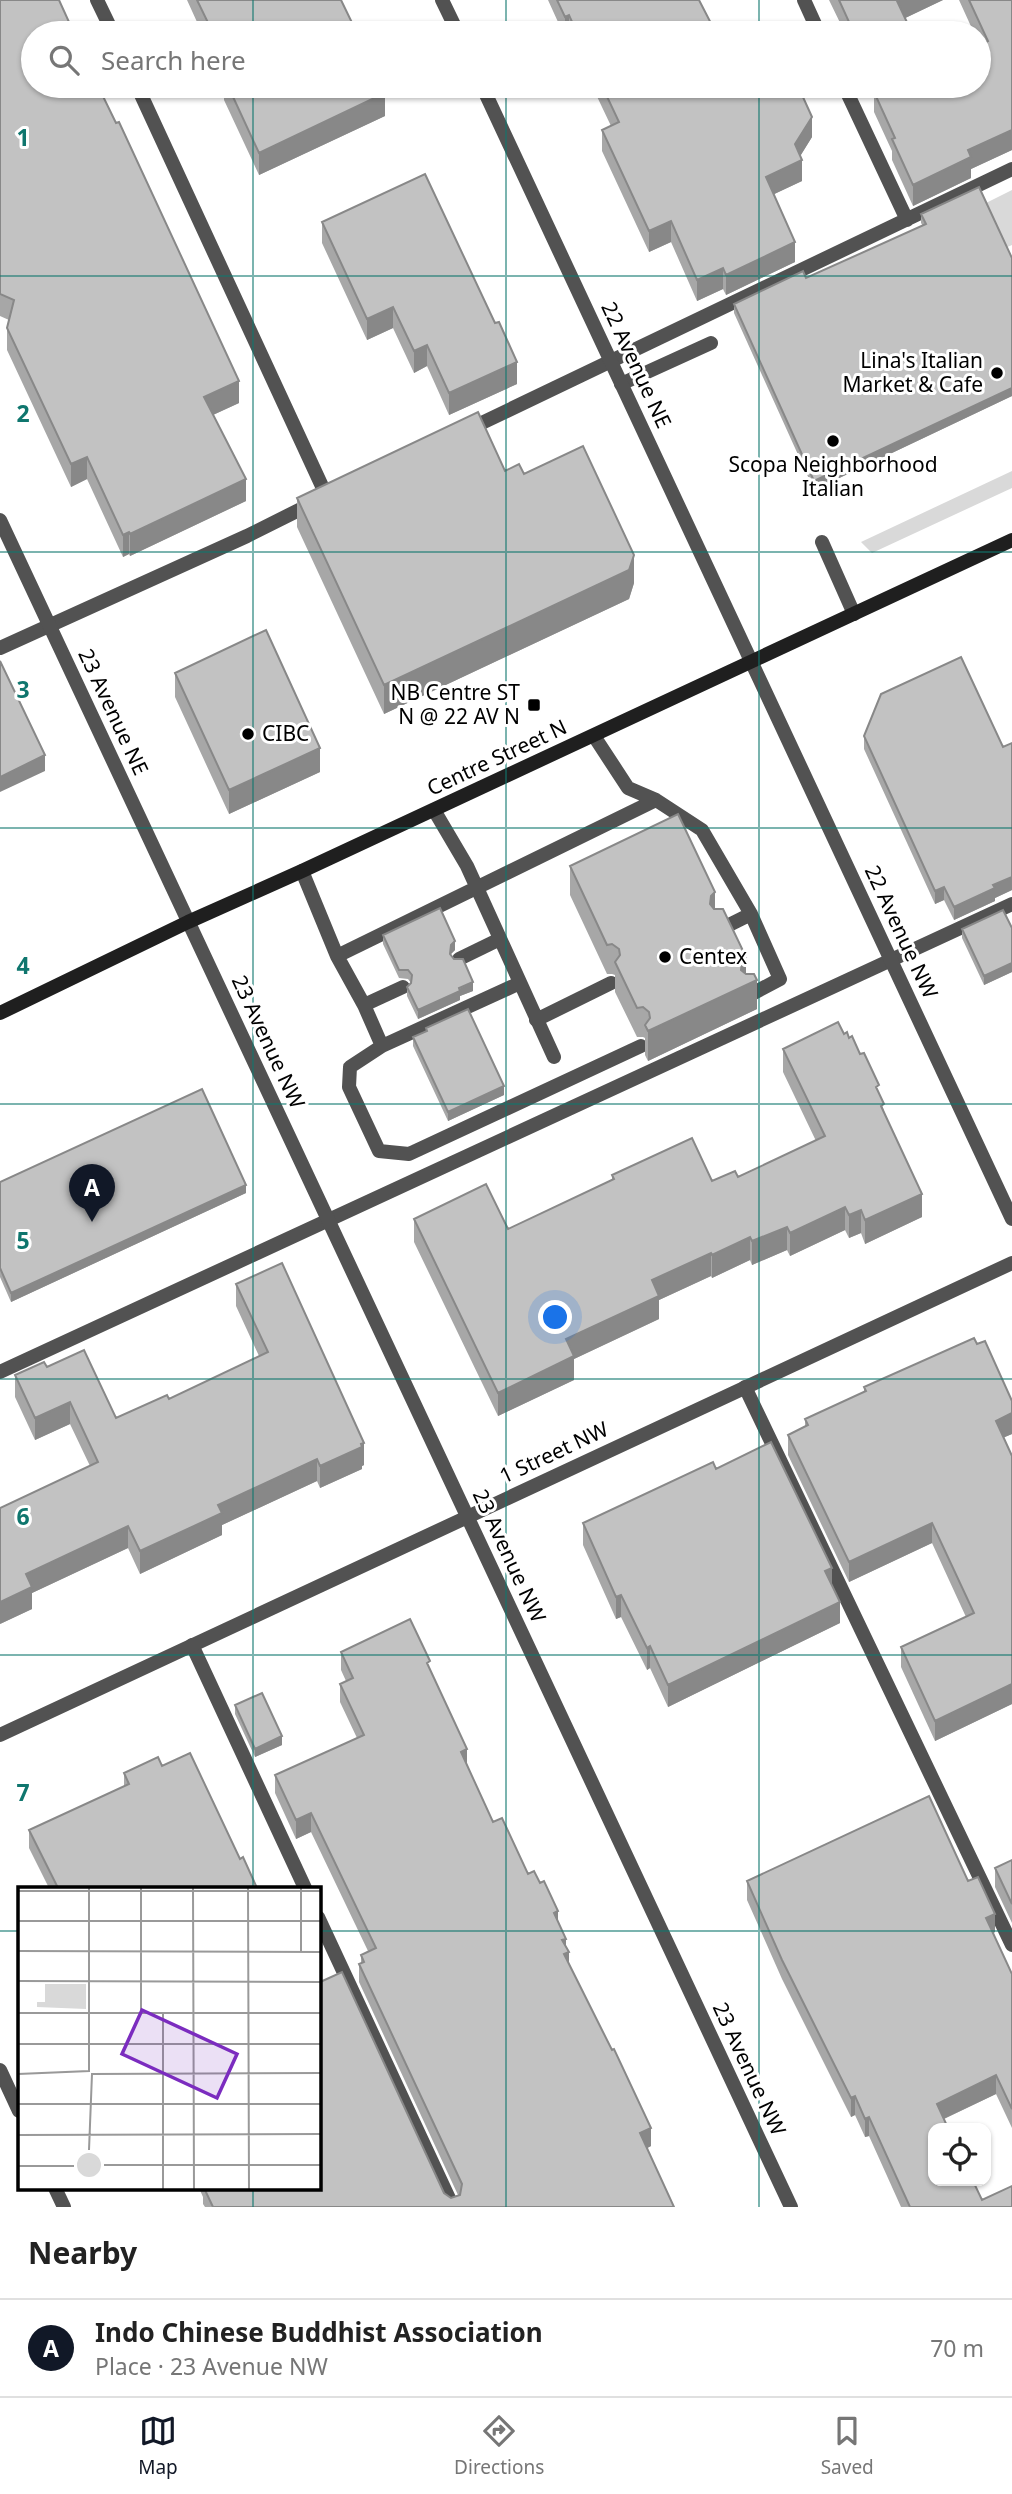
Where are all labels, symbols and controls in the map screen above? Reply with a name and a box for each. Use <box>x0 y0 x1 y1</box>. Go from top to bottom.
search box <box>21 21 991 98</box>
icon: search <box>45 41 83 79</box>
text: Search here <box>101 42 246 78</box>
text: 1 <box>16 121 30 153</box>
street label: 22 Avenue NE <box>595 297 678 432</box>
place label: Lina's Italian Market & Cafe <box>842 346 983 398</box>
marker: Lina's Italian Market & Cafe <box>989 365 1005 381</box>
text: 2 <box>16 397 30 429</box>
marker: Scopa Neighborhood Italian <box>825 433 841 449</box>
place label: Scopa Neighborhood Italian <box>728 450 938 502</box>
street label: 23 Avenue NE <box>72 644 155 779</box>
text: 3 <box>16 673 30 705</box>
place label: NB Centre ST N @ 22 AV N <box>390 678 520 730</box>
marker: NB Centre ST N @ 22 AV N <box>526 697 542 713</box>
street label: Centre Street N <box>422 712 571 802</box>
place label: CIBC <box>262 719 309 747</box>
marker: CIBC <box>240 726 256 742</box>
street label: 22 Avenue NW <box>859 860 945 1003</box>
place label: Centex <box>679 942 747 970</box>
text: 4 <box>16 949 30 981</box>
marker: Centex <box>657 949 673 965</box>
street label: 23 Avenue NW <box>226 970 312 1113</box>
pin: A <box>69 1164 115 1222</box>
text: 5 <box>16 1224 30 1256</box>
your location <box>538 1300 572 1334</box>
street label: 1 Street NW <box>495 1414 613 1490</box>
street label: 23 Avenue NW <box>467 1484 553 1627</box>
text: 6 <box>16 1500 30 1532</box>
text: 7 <box>16 1776 30 1808</box>
inset map <box>18 1887 320 2190</box>
street label: 23 Avenue NW <box>707 1997 793 2140</box>
map controls <box>928 2123 991 2186</box>
button: locate <box>928 2123 991 2186</box>
text: Nearby <box>28 2232 137 2273</box>
text: Indo Chinese Buddhist Association <box>95 2314 543 2350</box>
text: A <box>43 2332 59 2364</box>
text: 70 m <box>930 2332 984 2364</box>
text: Place · 23 Avenue NW <box>95 2350 328 2382</box>
tab: Map <box>138 2412 178 2480</box>
tab: Directions <box>454 2412 544 2480</box>
tab: Saved <box>821 2412 874 2480</box>

